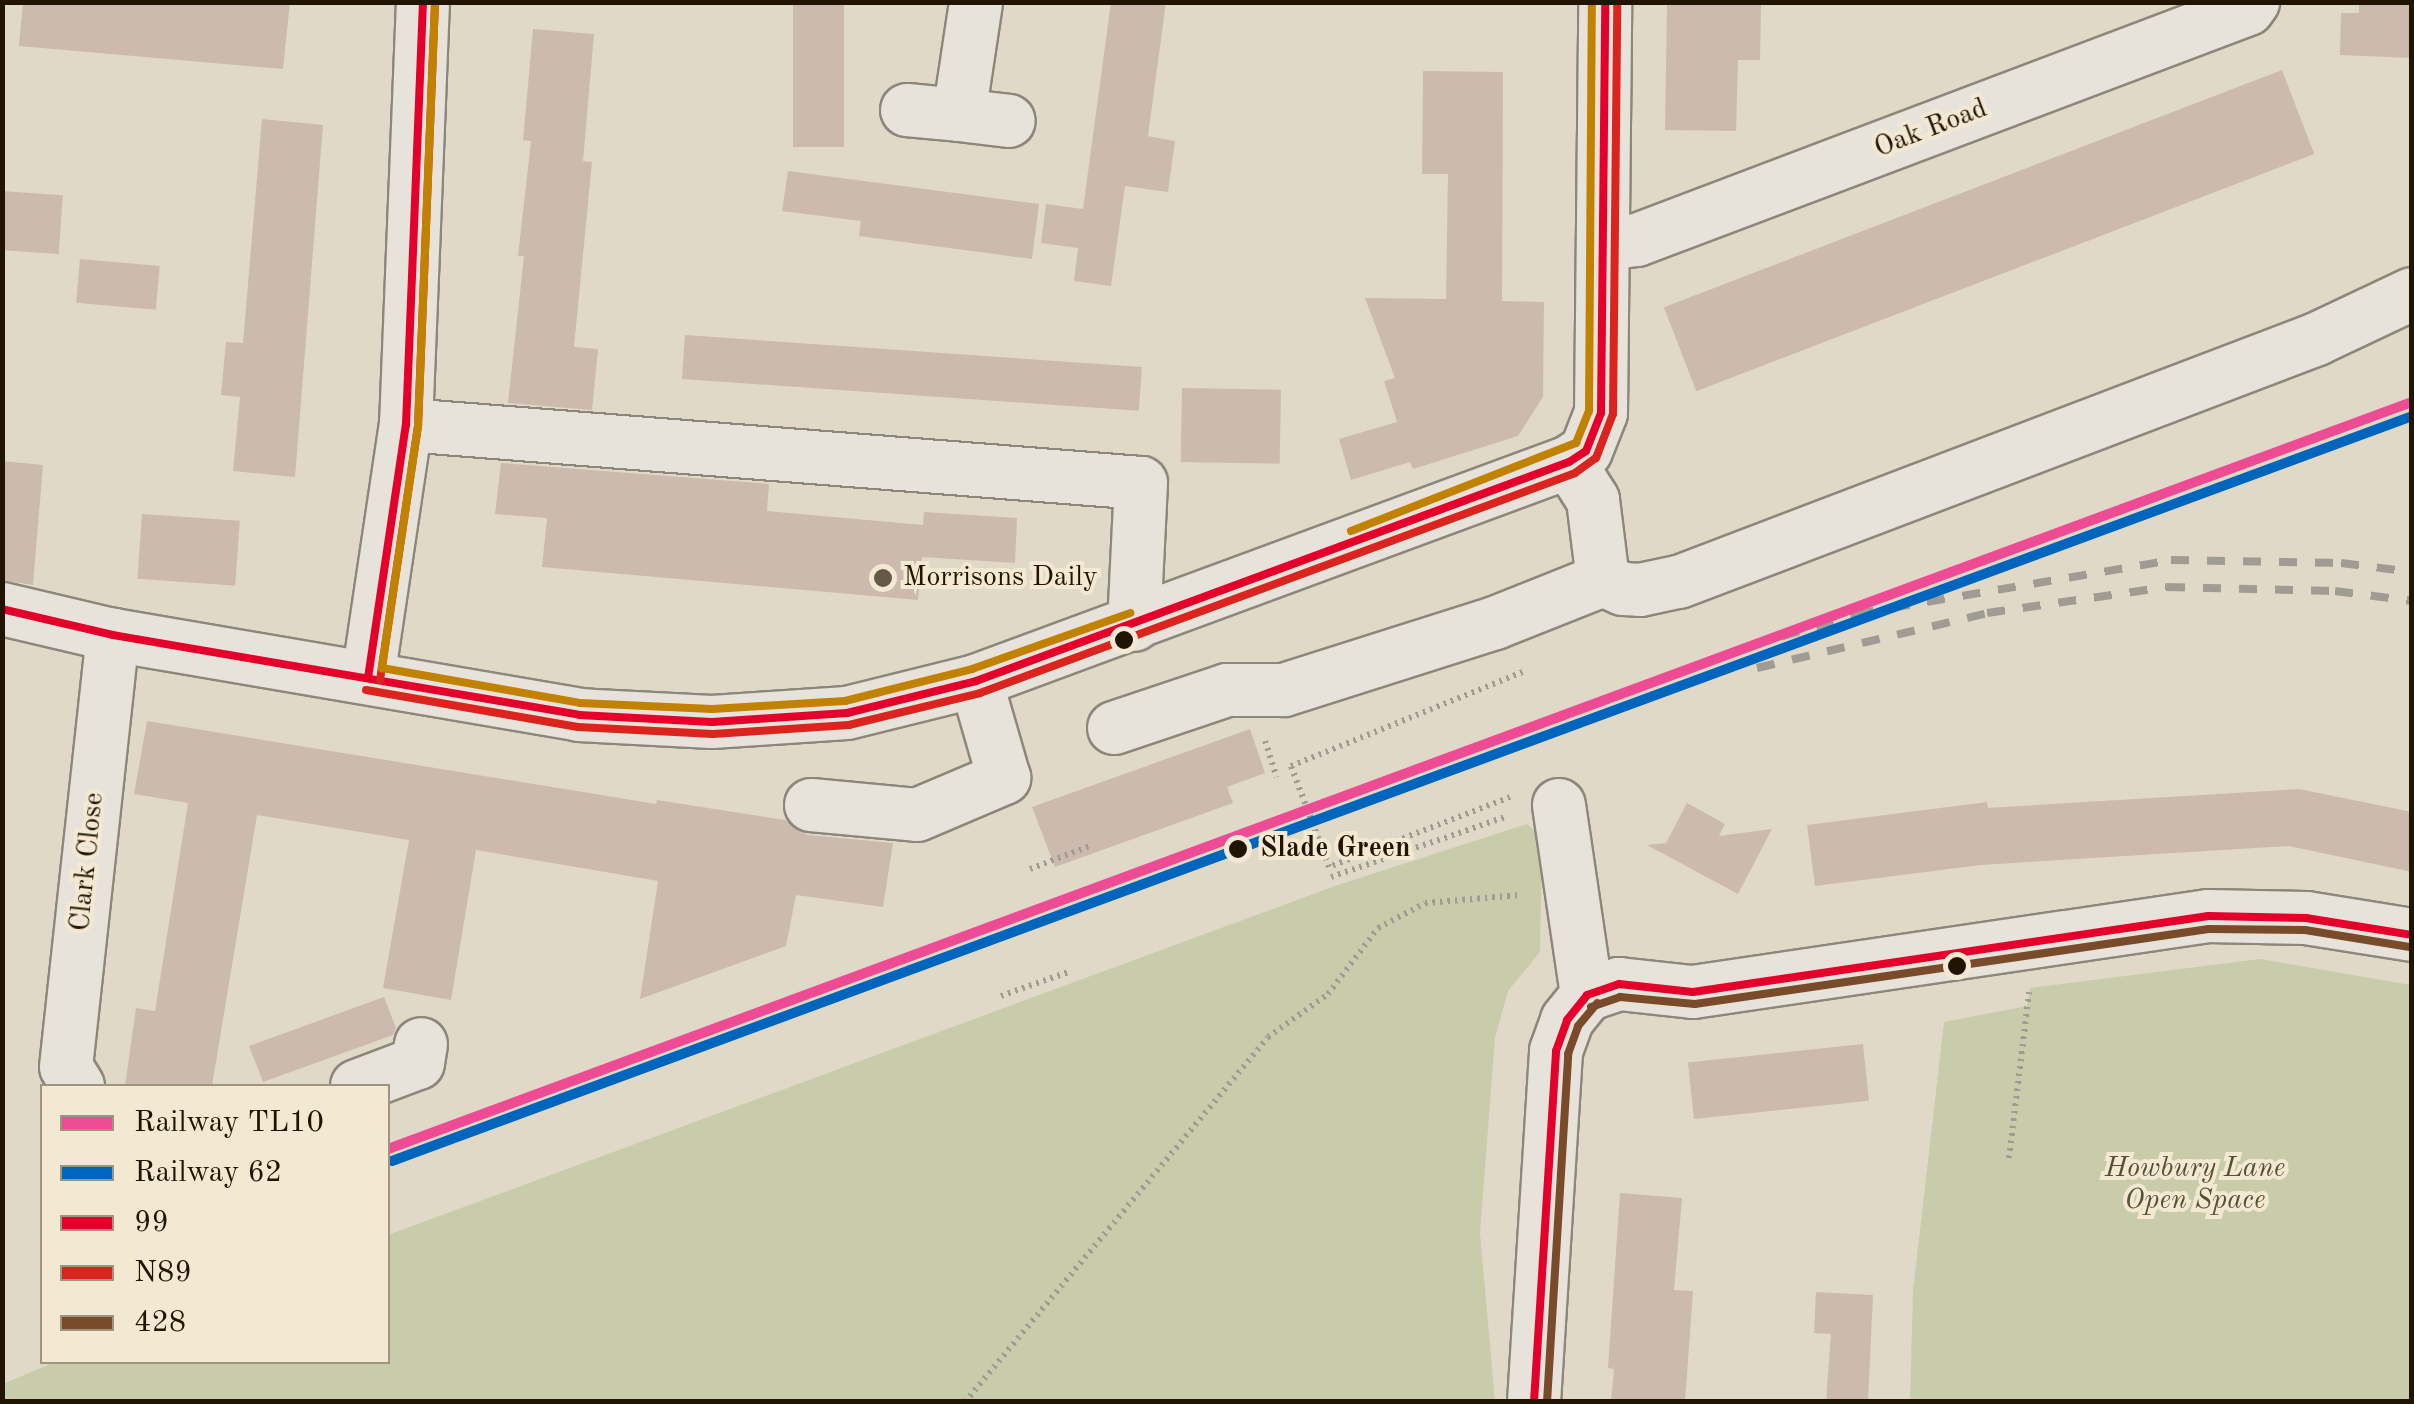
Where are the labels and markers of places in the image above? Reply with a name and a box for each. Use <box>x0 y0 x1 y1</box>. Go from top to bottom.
place label: Morrisons Daily <box>903 561 1098 595</box>
marker: Morrisons Daily <box>872 567 894 589</box>
unlabelled marker <box>1114 630 1134 650</box>
place label: Slade Green <box>1260 832 1411 866</box>
marker: Slade Green <box>1225 836 1251 862</box>
unlabelled marker <box>1947 956 1967 976</box>

